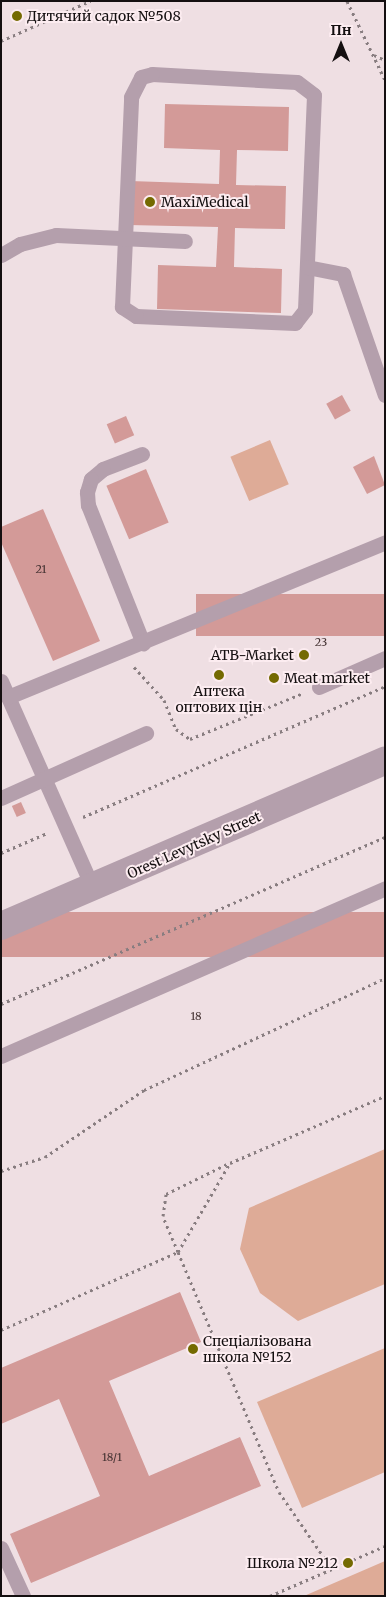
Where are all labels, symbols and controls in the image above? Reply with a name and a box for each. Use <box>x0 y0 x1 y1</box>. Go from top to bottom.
place label: Дитячий садок №508 <box>27 8 181 24</box>
marker: Дитячий садок №508 <box>11 10 23 22</box>
north arrow <box>316 20 366 70</box>
text: Пн <box>330 21 352 39</box>
place label: MaxiMedical <box>161 194 249 210</box>
marker: MaxiMedical <box>143 195 157 209</box>
house number: 21 <box>35 562 47 576</box>
house number: 23 <box>315 635 327 649</box>
place label: ATB-Market <box>211 647 294 663</box>
marker: ATB-Market <box>298 649 310 661</box>
marker: Аптека оптових цін <box>213 669 225 681</box>
place label: Meat market <box>284 670 370 686</box>
marker: Meat market <box>268 672 280 684</box>
place label: Аптека оптових цін <box>176 683 262 716</box>
street label: Orest Levytsky Street <box>125 808 263 882</box>
house number: 18 <box>190 1009 202 1023</box>
place label: Спеціалізована школа №152 <box>203 1333 311 1365</box>
marker: Спеціалізована школа №152 <box>187 1343 199 1355</box>
house number: 18/1 <box>102 1450 122 1464</box>
place label: Школа №212 <box>247 1555 338 1571</box>
marker: Школа №212 <box>342 1557 354 1569</box>

